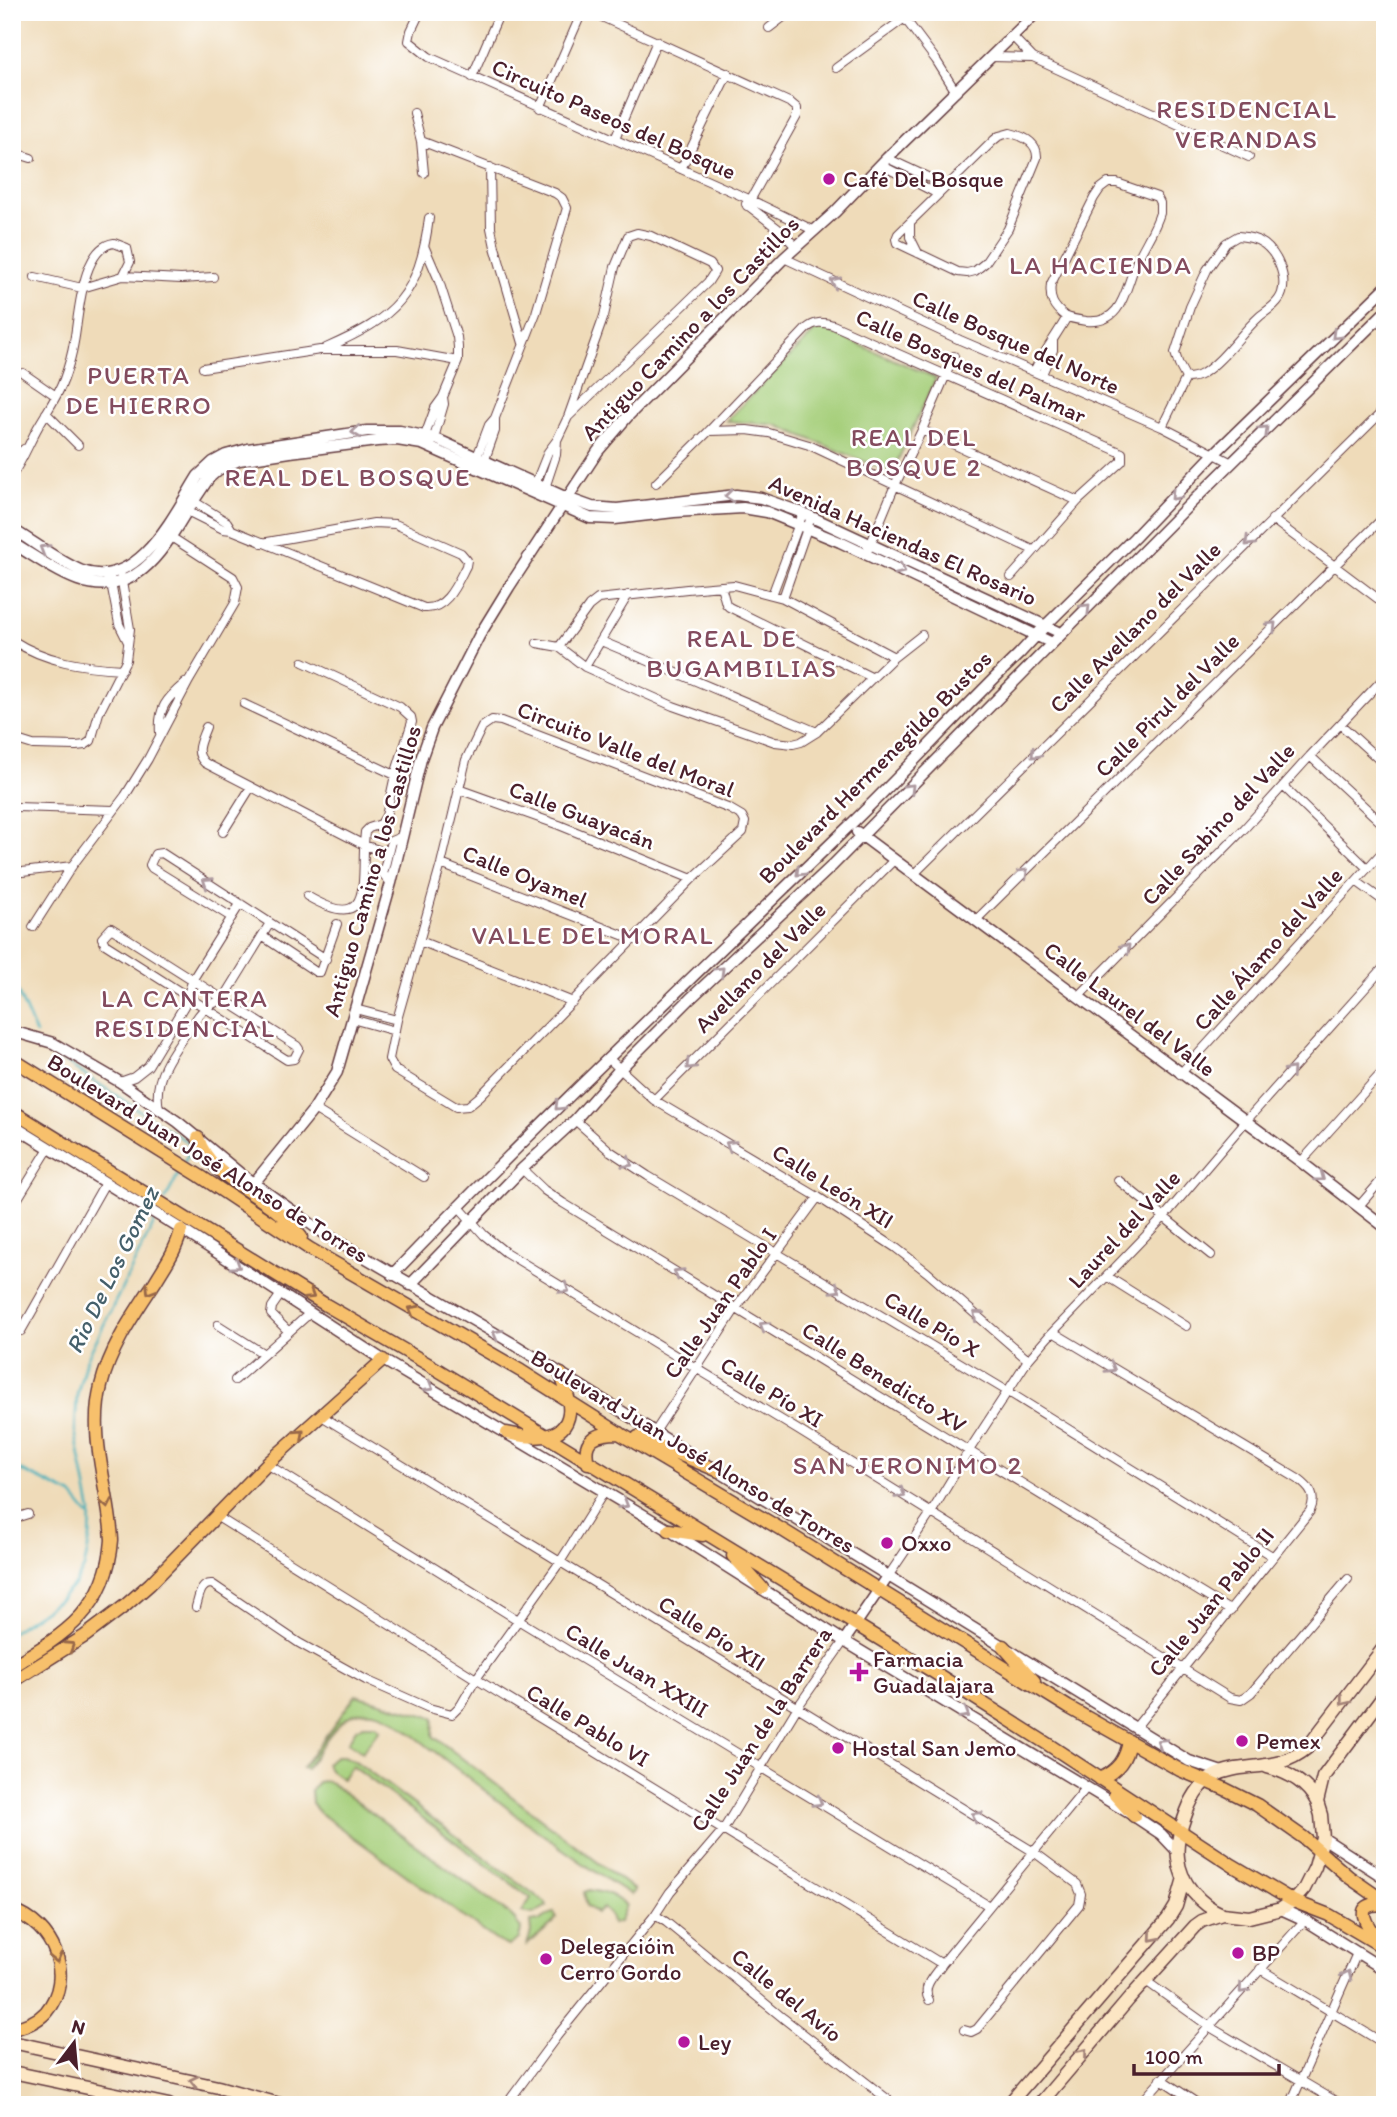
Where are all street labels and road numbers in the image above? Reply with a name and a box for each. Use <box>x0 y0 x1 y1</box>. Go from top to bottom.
street label: Circuito Paseos del Bosque <box>487 52 741 186</box>
street label: Antiguo Camino a los Castillos <box>575 210 805 446</box>
street label: Calle Bosque del Norte <box>908 284 1124 400</box>
street label: Calle Bosques del Palmar <box>851 303 1091 429</box>
street label: Avenida Haciendas El Rosario <box>765 468 1041 612</box>
street label: Calle Avellano del Valle <box>1043 535 1227 719</box>
street label: Calle Pirul del Valle <box>1089 627 1245 783</box>
street label: Boulevard Hermenegildo Bustos <box>753 645 997 889</box>
street label: Circuito Valle del Moral <box>513 695 739 804</box>
street label: Antiguo Camino a los Castillos <box>317 722 427 1020</box>
street label: Calle Sabino del Valle <box>1135 737 1301 911</box>
street label: Calle Guayacán <box>505 774 659 856</box>
street label: Calle Oyamel <box>458 838 592 914</box>
street label: Calle Álamo del Valle <box>1187 862 1349 1036</box>
street label: Avellano del Valle <box>689 896 831 1038</box>
street label: Calle Laurel del Valle <box>1039 935 1221 1083</box>
street label: Boulevard Juan José Alonso de Torres <box>42 1047 374 1269</box>
street label: Calle León XII <box>767 1138 899 1234</box>
street label: Laurel del Valle <box>1062 1164 1186 1294</box>
street label: Calle Juan Pablo I <box>657 1222 783 1384</box>
street label: Calle Pío X <box>879 1285 985 1364</box>
street label: Calle Benedicto XV <box>797 1315 972 1439</box>
street label: Boulevard Juan José Alonso de Torres <box>526 1343 860 1559</box>
street label: Calle Pío XI <box>715 1350 829 1434</box>
street label: Calle Juan Pablo II <box>1142 1522 1280 1682</box>
street label: Calle Pío XII <box>653 1589 771 1677</box>
street label: Calle Juan XXIII <box>560 1616 714 1724</box>
street label: Calle Juan de la Barrera <box>684 1621 838 1837</box>
street label: Calle Pablo VI <box>521 1677 655 1773</box>
street label: Calle del Avío <box>726 1942 848 2048</box>

